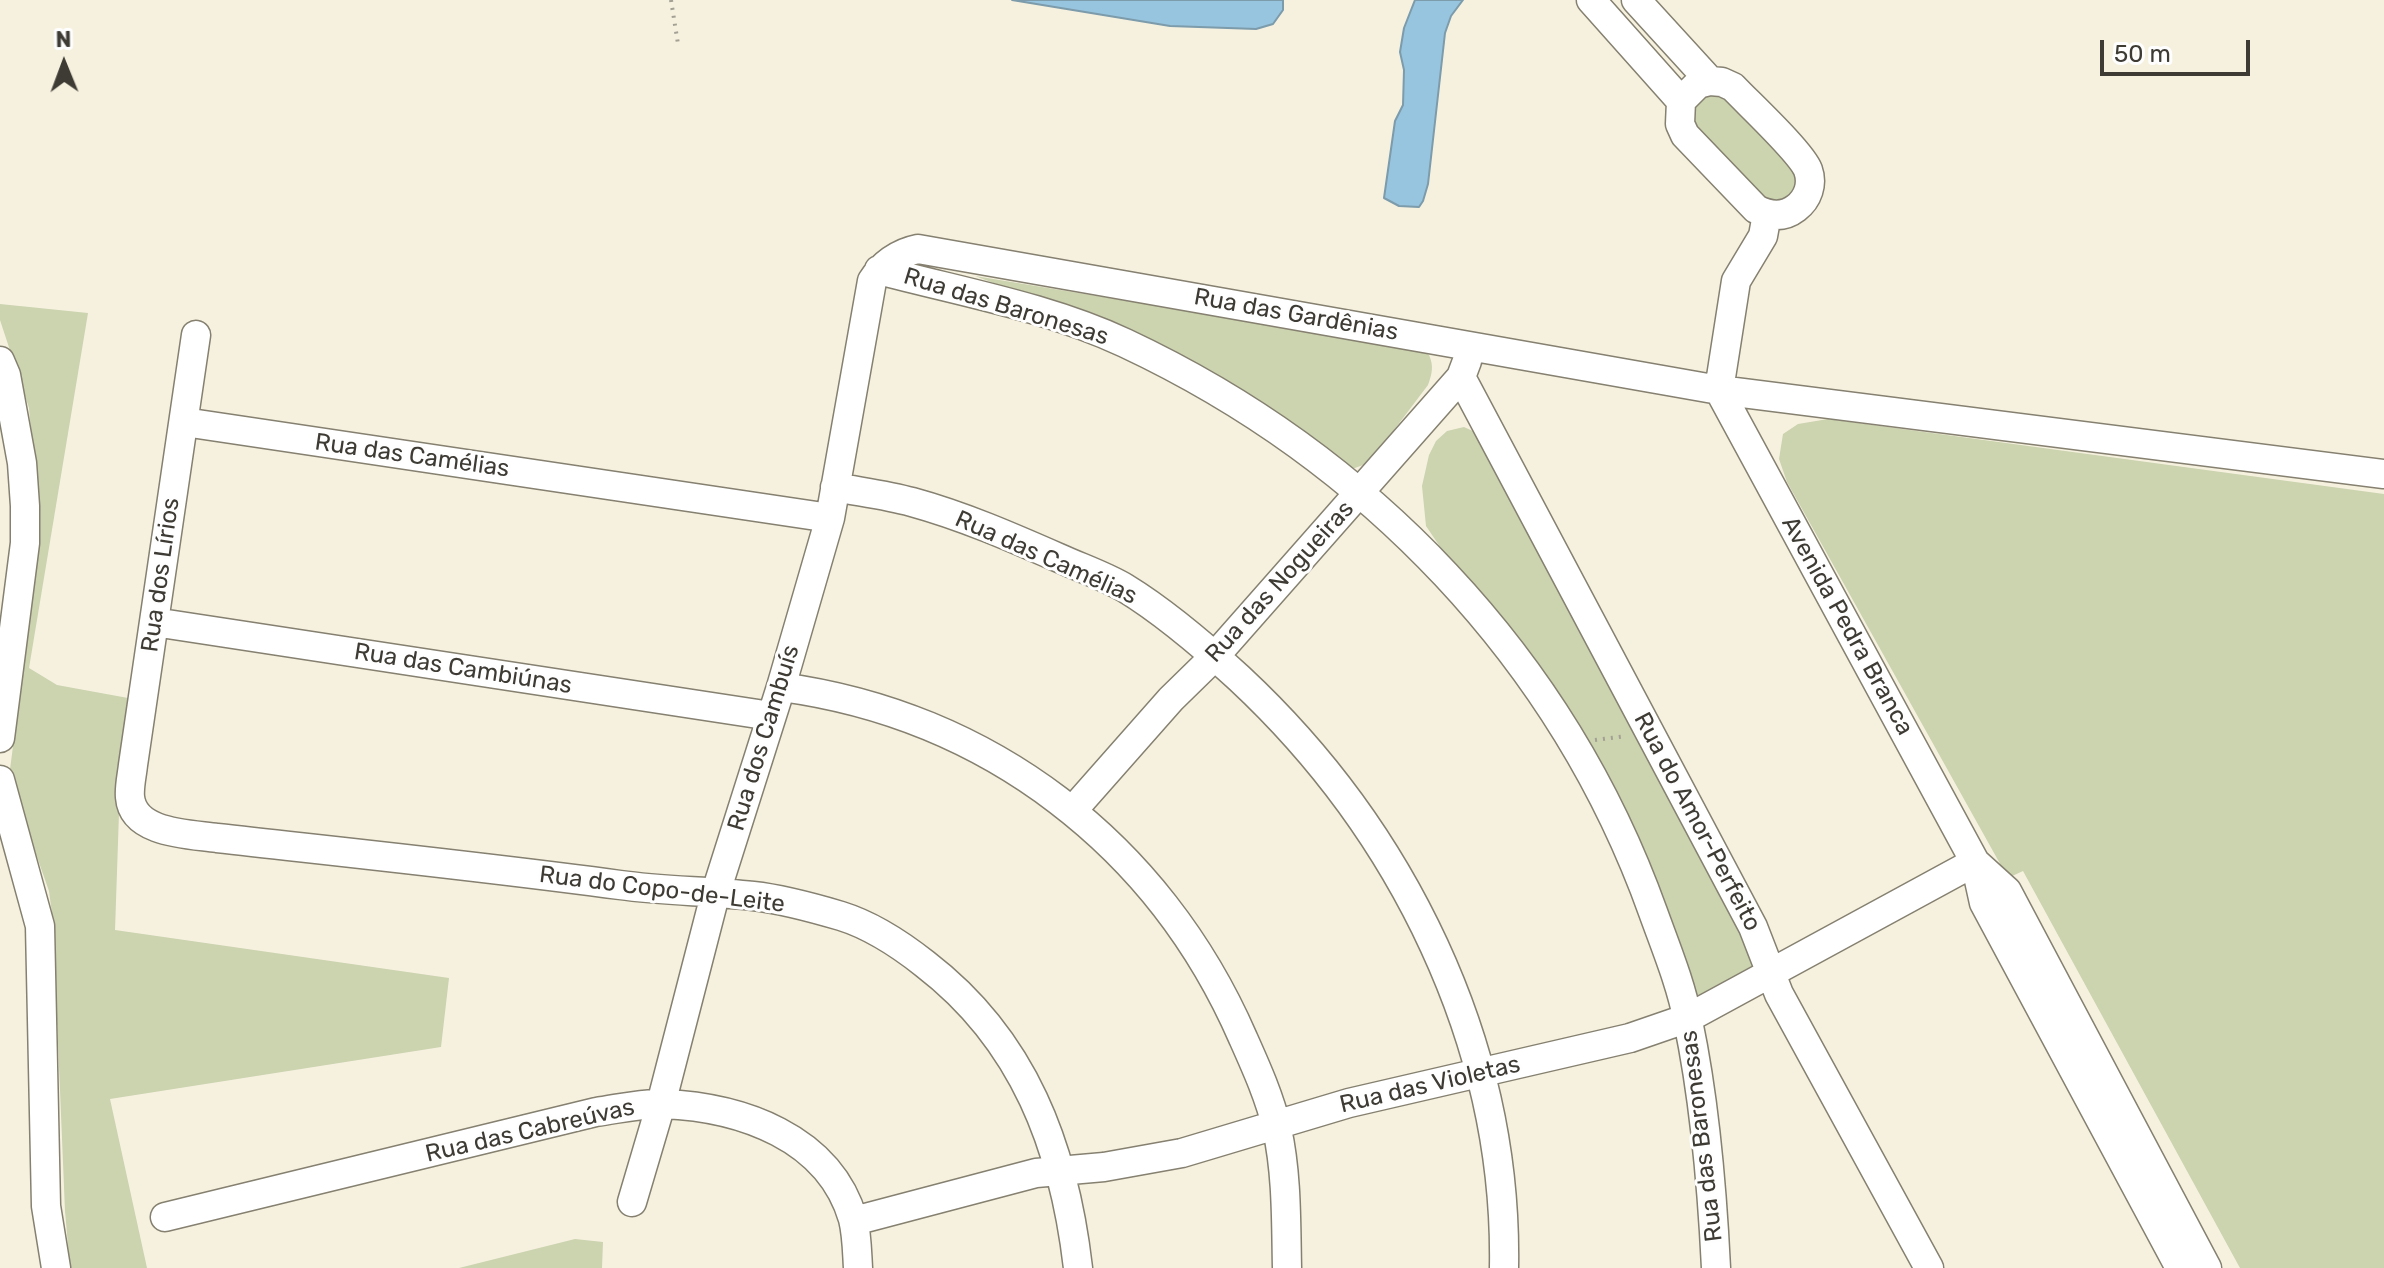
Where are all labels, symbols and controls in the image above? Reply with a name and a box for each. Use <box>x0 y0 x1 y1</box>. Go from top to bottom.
north arrow <box>24 24 104 104</box>
scale bar <box>2104 24 2254 74</box>
text: N <box>55 26 72 53</box>
text: 50 m <box>2114 40 2171 68</box>
street label: Rua das Baronesas <box>900 262 1112 352</box>
street label: Rua das Gardênias <box>1192 283 1400 347</box>
street label: Rua das Camélias <box>313 428 511 484</box>
street label: Rua das Nogueiras <box>1200 495 1360 669</box>
street label: Rua dos Lírios <box>136 496 186 654</box>
street label: Rua das Camélias <box>951 505 1141 611</box>
street label: Avenida Pedra Branca <box>1775 512 1919 740</box>
street label: Rua das Cambiúnas <box>352 638 574 700</box>
street label: Rua dos Cambuís <box>722 642 806 834</box>
street label: Rua do Amor-Perfeito <box>1627 708 1767 936</box>
street label: Rua do Copo-de-Leite <box>538 861 786 919</box>
street label: Rua das Baronesas <box>1675 1029 1729 1243</box>
street label: Rua das Violetas <box>1337 1050 1523 1120</box>
street label: Rua das Cabreúvas <box>423 1093 637 1169</box>

